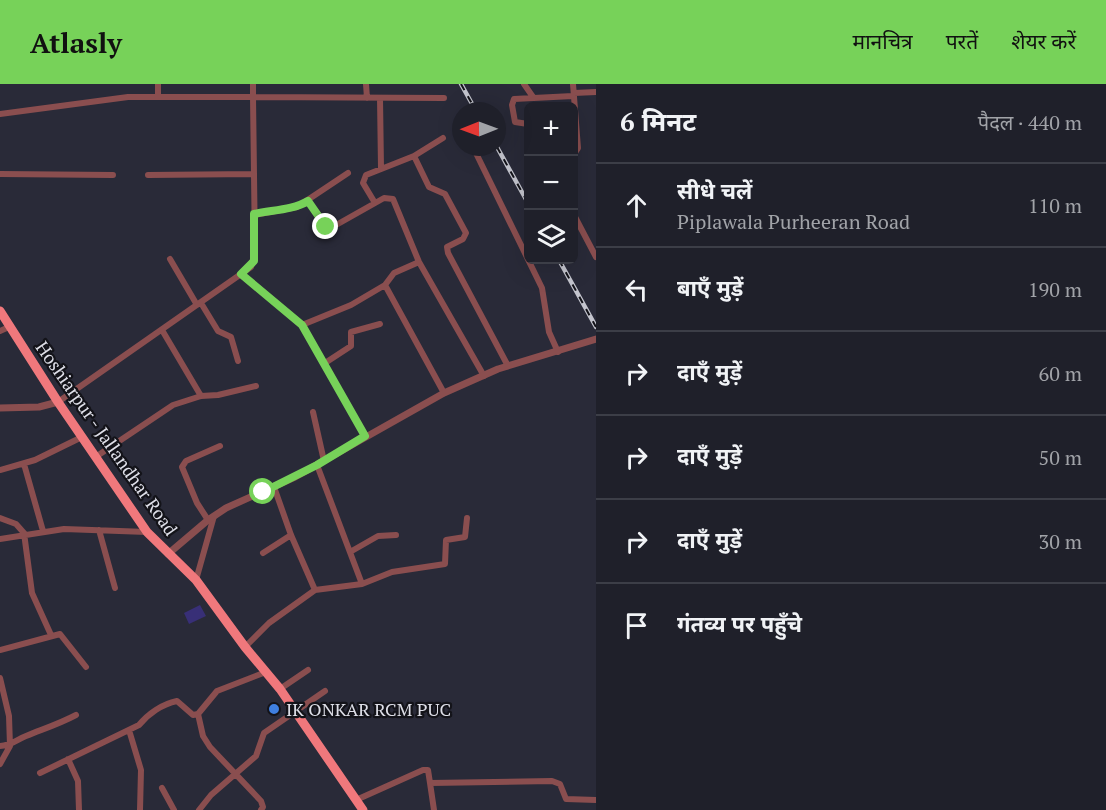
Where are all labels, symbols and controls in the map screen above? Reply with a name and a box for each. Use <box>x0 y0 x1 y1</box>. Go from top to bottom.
text: Atlasly <box>30 24 122 61</box>
text: मानचित्र <box>853 27 913 55</box>
text: परतें <box>946 27 978 55</box>
text: शेयर करें <box>1011 27 1076 55</box>
north arrow <box>452 102 506 156</box>
map controls <box>524 102 578 264</box>
button: + <box>524 102 578 156</box>
text: 6 मिनट <box>620 104 696 138</box>
text: पैदल · 440 m <box>978 109 1082 136</box>
button: − <box>524 156 578 210</box>
text: सीधे चलें <box>677 176 752 205</box>
icon: ahead <box>620 189 653 222</box>
text: 110 m <box>1028 192 1082 219</box>
text: Piplawala Purheeran Road <box>677 208 910 235</box>
button: layers <box>524 210 578 264</box>
route end <box>312 213 338 239</box>
icon: left <box>620 273 653 306</box>
text: बाएँ मुड़ें <box>677 273 743 302</box>
text: 190 m <box>1028 276 1082 303</box>
street label: Hoshiarpur - Jallandhar Road <box>31 336 183 540</box>
icon: right <box>620 357 653 390</box>
text: दाएँ मुड़ें <box>677 357 742 386</box>
text: 60 m <box>1039 360 1082 387</box>
icon: right <box>620 441 653 474</box>
text: दाएँ मुड़ें <box>677 441 742 470</box>
text: 50 m <box>1039 444 1082 471</box>
route start <box>249 478 275 504</box>
icon: right <box>620 525 653 558</box>
text: दाएँ मुड़ें <box>677 525 742 554</box>
text: 30 m <box>1039 528 1082 555</box>
icon: arrive <box>620 609 653 642</box>
text: गंतव्य पर पहुँचे <box>677 609 802 638</box>
place label: IK ONKAR RCM PUC <box>286 697 451 721</box>
marker: IK ONKAR RCM PUC <box>267 702 281 716</box>

